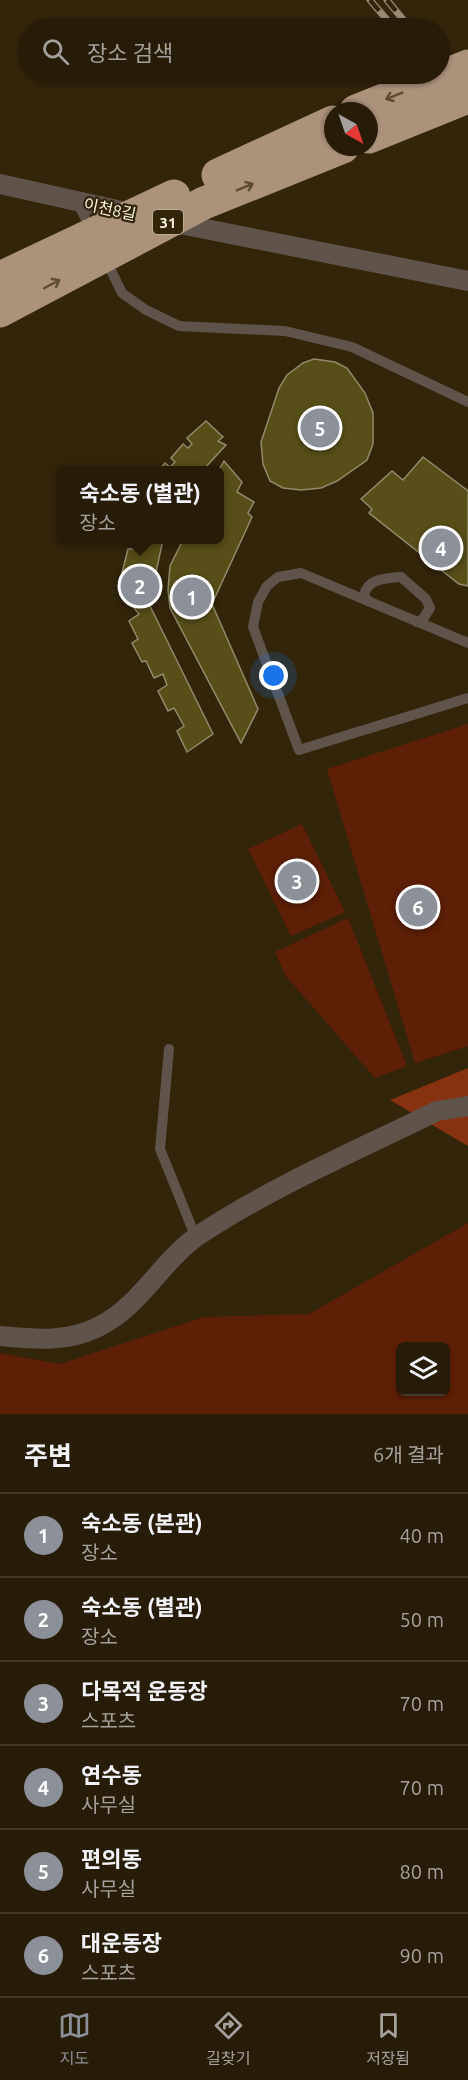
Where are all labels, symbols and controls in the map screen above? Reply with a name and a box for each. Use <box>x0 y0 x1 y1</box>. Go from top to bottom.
search box <box>18 18 450 84</box>
icon: search <box>39 35 72 68</box>
text: 장소 검색 <box>87 40 173 65</box>
one-way arrow <box>386 91 404 102</box>
north arrow <box>324 102 378 156</box>
one-way arrow <box>235 181 253 192</box>
street label: 이천8길 <box>82 195 138 223</box>
road number: 31 <box>153 210 183 234</box>
one-way arrow <box>42 277 60 289</box>
pin: 5 <box>300 406 340 450</box>
popup <box>56 466 224 544</box>
text: 숙소동 (별관) <box>79 480 201 505</box>
text: 장소 <box>79 511 116 534</box>
pin: 4 <box>422 526 460 570</box>
pin: 2 <box>120 564 160 608</box>
pin: 1 <box>172 574 212 620</box>
your location <box>259 661 288 690</box>
pin: 3 <box>278 858 316 904</box>
pin: 6 <box>398 884 438 930</box>
map controls <box>396 1342 450 1396</box>
button: layers <box>396 1342 450 1396</box>
text: 주변 <box>24 1441 72 1470</box>
text: 6개 결과 <box>373 1443 444 1466</box>
text: 숙소동 (본관) <box>81 1510 203 1535</box>
text: 1 <box>38 1524 49 1547</box>
text: 40 m <box>400 1524 444 1547</box>
text: 장소 <box>81 1541 118 1564</box>
text: 숙소동 (별관) <box>81 1594 203 1619</box>
text: 2 <box>38 1608 49 1631</box>
text: 50 m <box>400 1608 444 1631</box>
text: 장소 <box>81 1625 118 1648</box>
text: 다목적 운동장 <box>81 1678 208 1703</box>
text: 3 <box>38 1692 49 1715</box>
text: 70 m <box>400 1692 444 1715</box>
text: 스포츠 <box>81 1709 136 1732</box>
text: 연수동 <box>81 1762 142 1787</box>
text: 4 <box>38 1776 49 1799</box>
text: 70 m <box>400 1776 444 1799</box>
text: 사무실 <box>81 1793 136 1816</box>
text: 편의동 <box>81 1846 142 1871</box>
text: 5 <box>38 1860 49 1883</box>
text: 80 m <box>400 1860 444 1883</box>
text: 사무실 <box>81 1877 136 1900</box>
text: 대운동장 <box>81 1930 162 1955</box>
text: 6 <box>38 1944 49 1967</box>
text: 90 m <box>400 1944 444 1967</box>
text: 스포츠 <box>81 1961 136 1984</box>
tab: 지도 <box>58 2009 91 2069</box>
tab: 길찾기 <box>206 2009 250 2069</box>
tab: 저장됨 <box>366 2009 410 2069</box>

